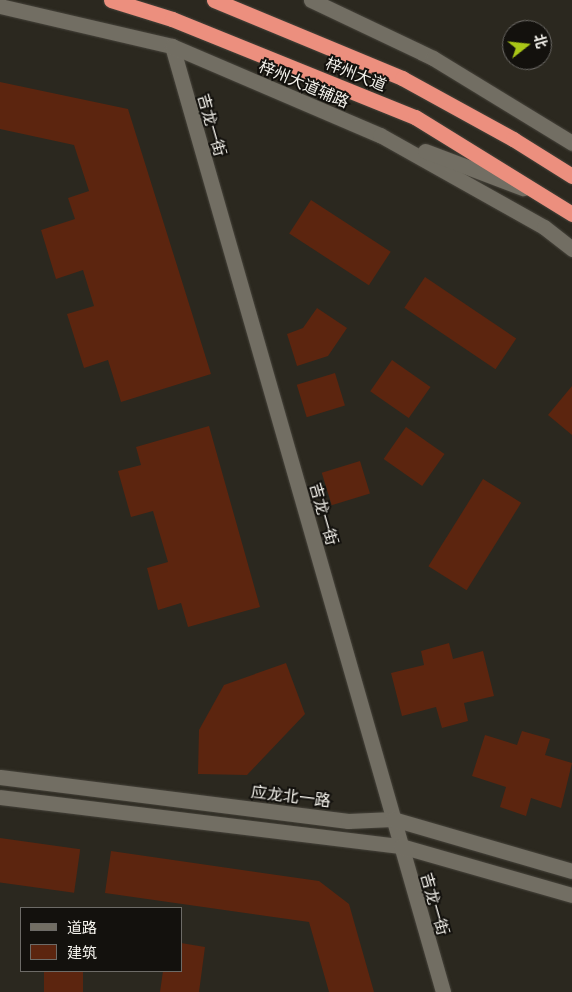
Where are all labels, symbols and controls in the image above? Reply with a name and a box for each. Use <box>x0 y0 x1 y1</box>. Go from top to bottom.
north arrow <box>502 20 552 70</box>
text: 北 <box>530 32 551 50</box>
street label: 梓州大道 <box>323 53 389 95</box>
street label: 梓州大道辅路 <box>256 56 352 112</box>
street label: 吉龙一街 <box>194 92 230 158</box>
street label: 吉龙一街 <box>306 481 342 547</box>
street label: 应龙北一路 <box>250 782 332 810</box>
street label: 吉龙一街 <box>417 871 453 937</box>
legend <box>20 907 182 972</box>
text: 道路 <box>67 918 97 937</box>
text: 建筑 <box>67 943 97 962</box>

